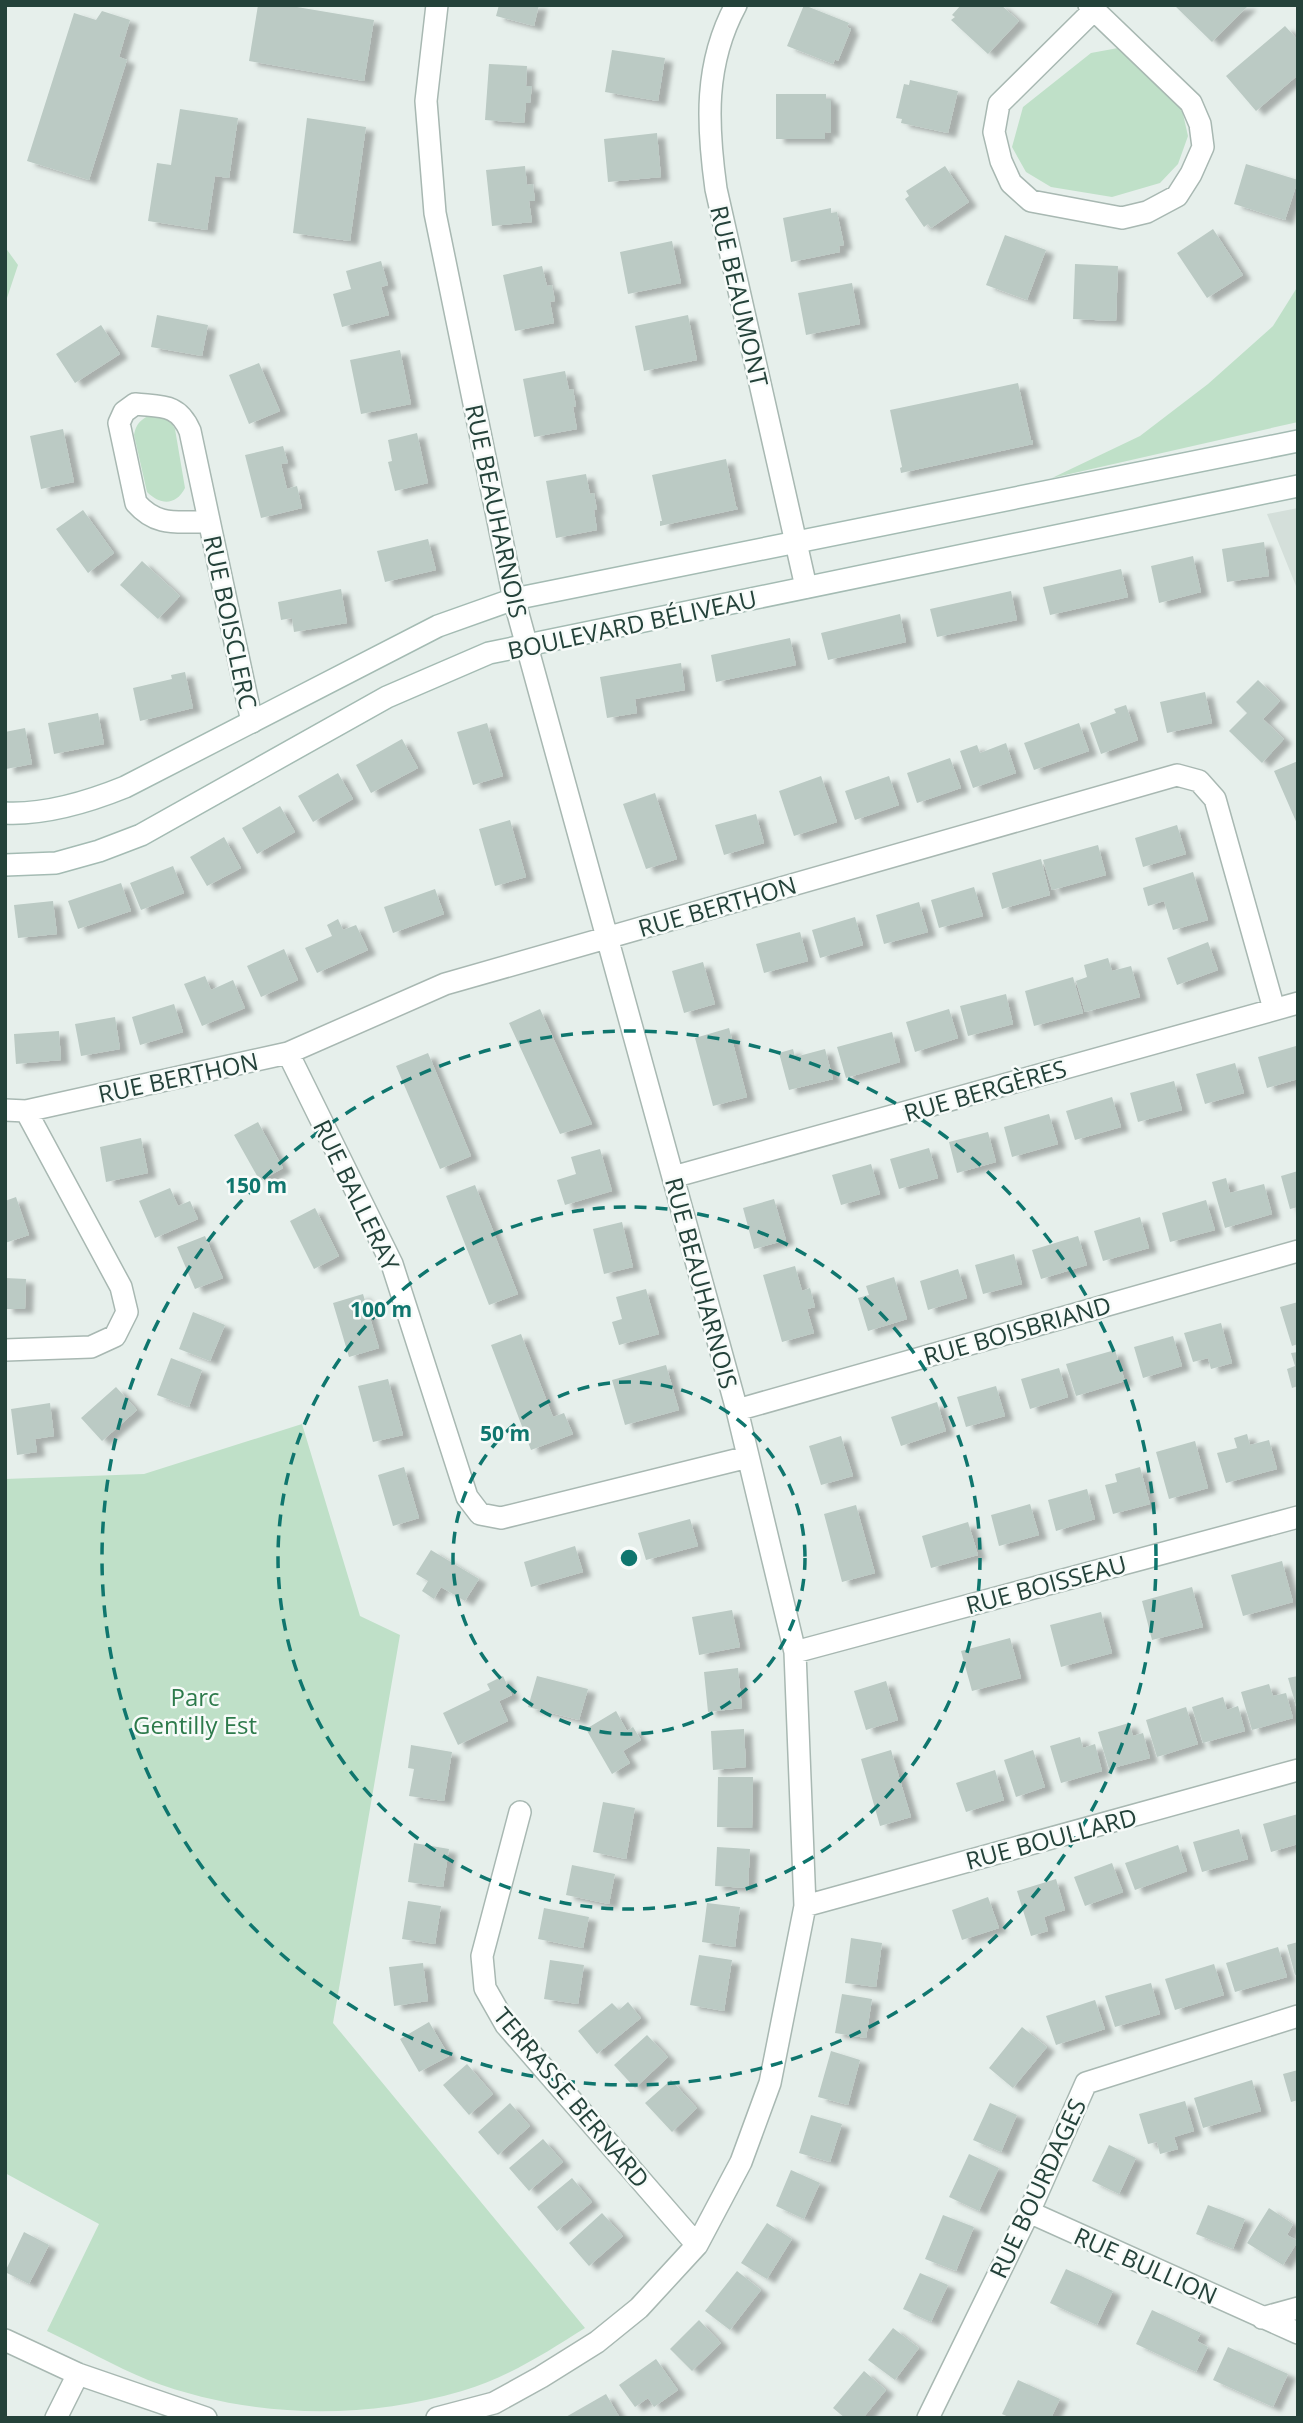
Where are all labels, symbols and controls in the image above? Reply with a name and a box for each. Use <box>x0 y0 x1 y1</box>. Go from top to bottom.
street label: RUE BEAUMONT <box>703 202 777 390</box>
street label: RUE BEAUHARNOIS <box>458 401 536 621</box>
street label: RUE BOISCLERC <box>196 532 266 712</box>
street label: BOULEVARD BÉLIVEAU <box>504 581 760 667</box>
street label: RUE BERTHON <box>634 868 800 944</box>
street label: RUE BERTHON <box>95 1044 261 1110</box>
street label: RUE BERGÈRES <box>900 1051 1070 1129</box>
street label: RUE BALLERAY <box>306 1114 408 1277</box>
text: 150 m <box>225 1171 287 1199</box>
street label: RUE BEAUHARNOIS <box>658 1174 746 1392</box>
street label: RUE BOISBRIAND <box>919 1287 1115 1373</box>
text: 100 m <box>350 1295 412 1323</box>
text: 50 m <box>480 1419 530 1447</box>
centre of rings <box>617 1546 641 1570</box>
street label: RUE BOISSEAU <box>962 1547 1130 1621</box>
park label: Parc Gentilly Est <box>133 1680 257 1741</box>
street label: RUE BOULLARD <box>962 1799 1140 1877</box>
street label: TERRASSE BERNARD <box>487 2000 657 2194</box>
street label: RUE BOURDAGES <box>981 2093 1093 2283</box>
street label: RUE BULLION <box>1069 2219 1223 2311</box>

